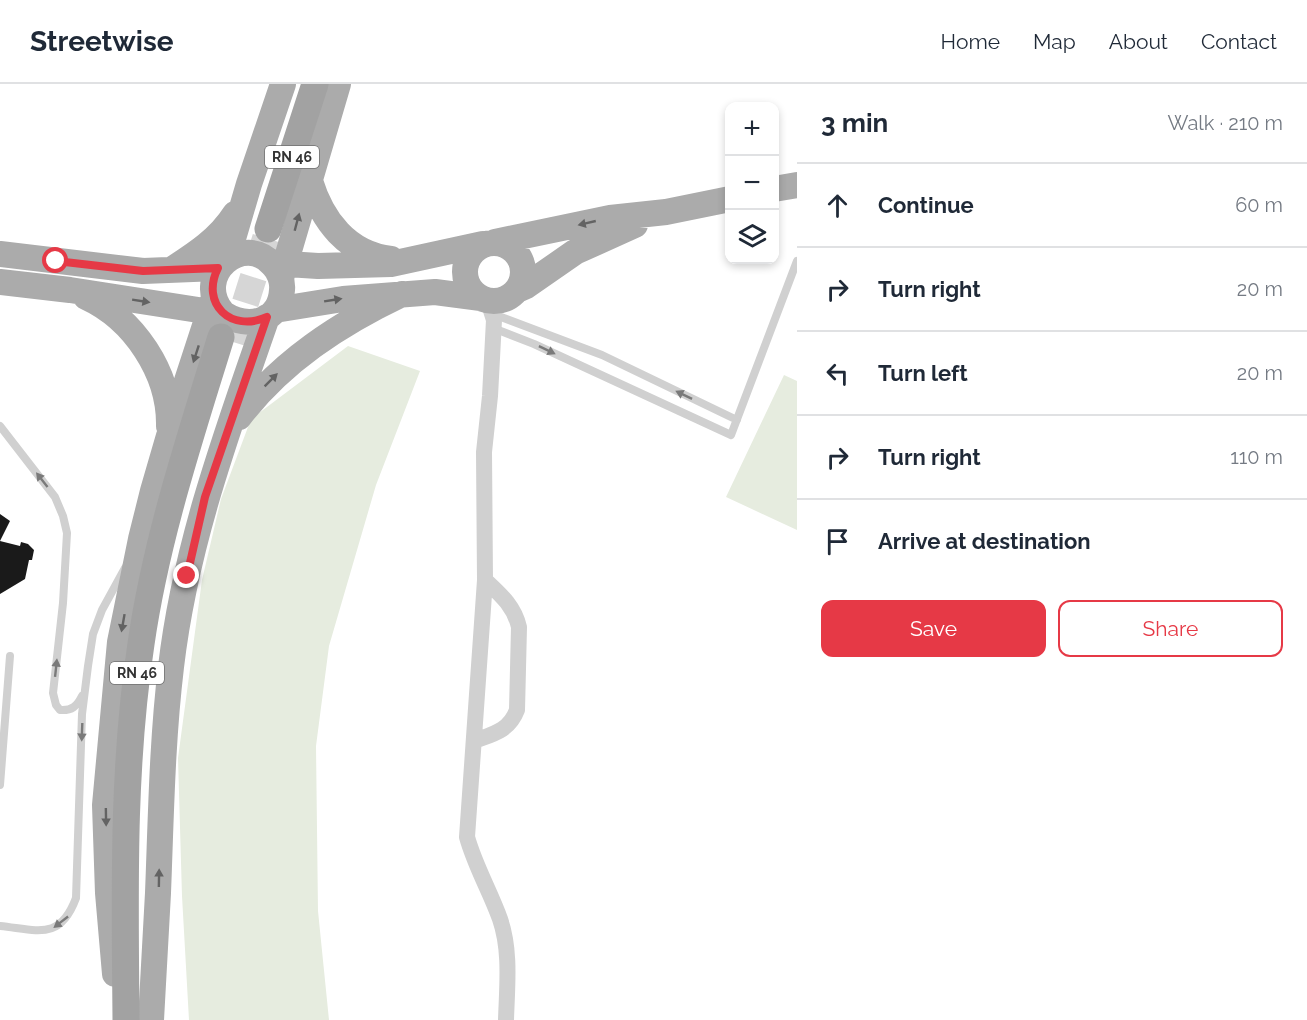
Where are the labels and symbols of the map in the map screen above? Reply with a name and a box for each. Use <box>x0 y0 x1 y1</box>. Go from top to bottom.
road number: RN 46 <box>265 146 319 168</box>
one-way arrow <box>293 213 303 231</box>
one-way arrow <box>578 219 597 228</box>
route start <box>42 247 68 273</box>
one-way arrow <box>323 296 342 305</box>
one-way arrow <box>132 297 151 306</box>
one-way arrow <box>190 345 200 363</box>
one-way arrow <box>538 345 556 355</box>
one-way arrow <box>264 374 278 388</box>
one-way arrow <box>676 390 693 399</box>
one-way arrow <box>36 473 48 488</box>
route end <box>173 562 199 588</box>
one-way arrow <box>118 614 127 633</box>
one-way arrow <box>51 659 61 678</box>
road number: RN 46 <box>110 662 164 684</box>
one-way arrow <box>77 723 86 742</box>
one-way arrow <box>101 808 110 827</box>
one-way arrow <box>154 868 163 887</box>
one-way arrow <box>53 915 69 928</box>

